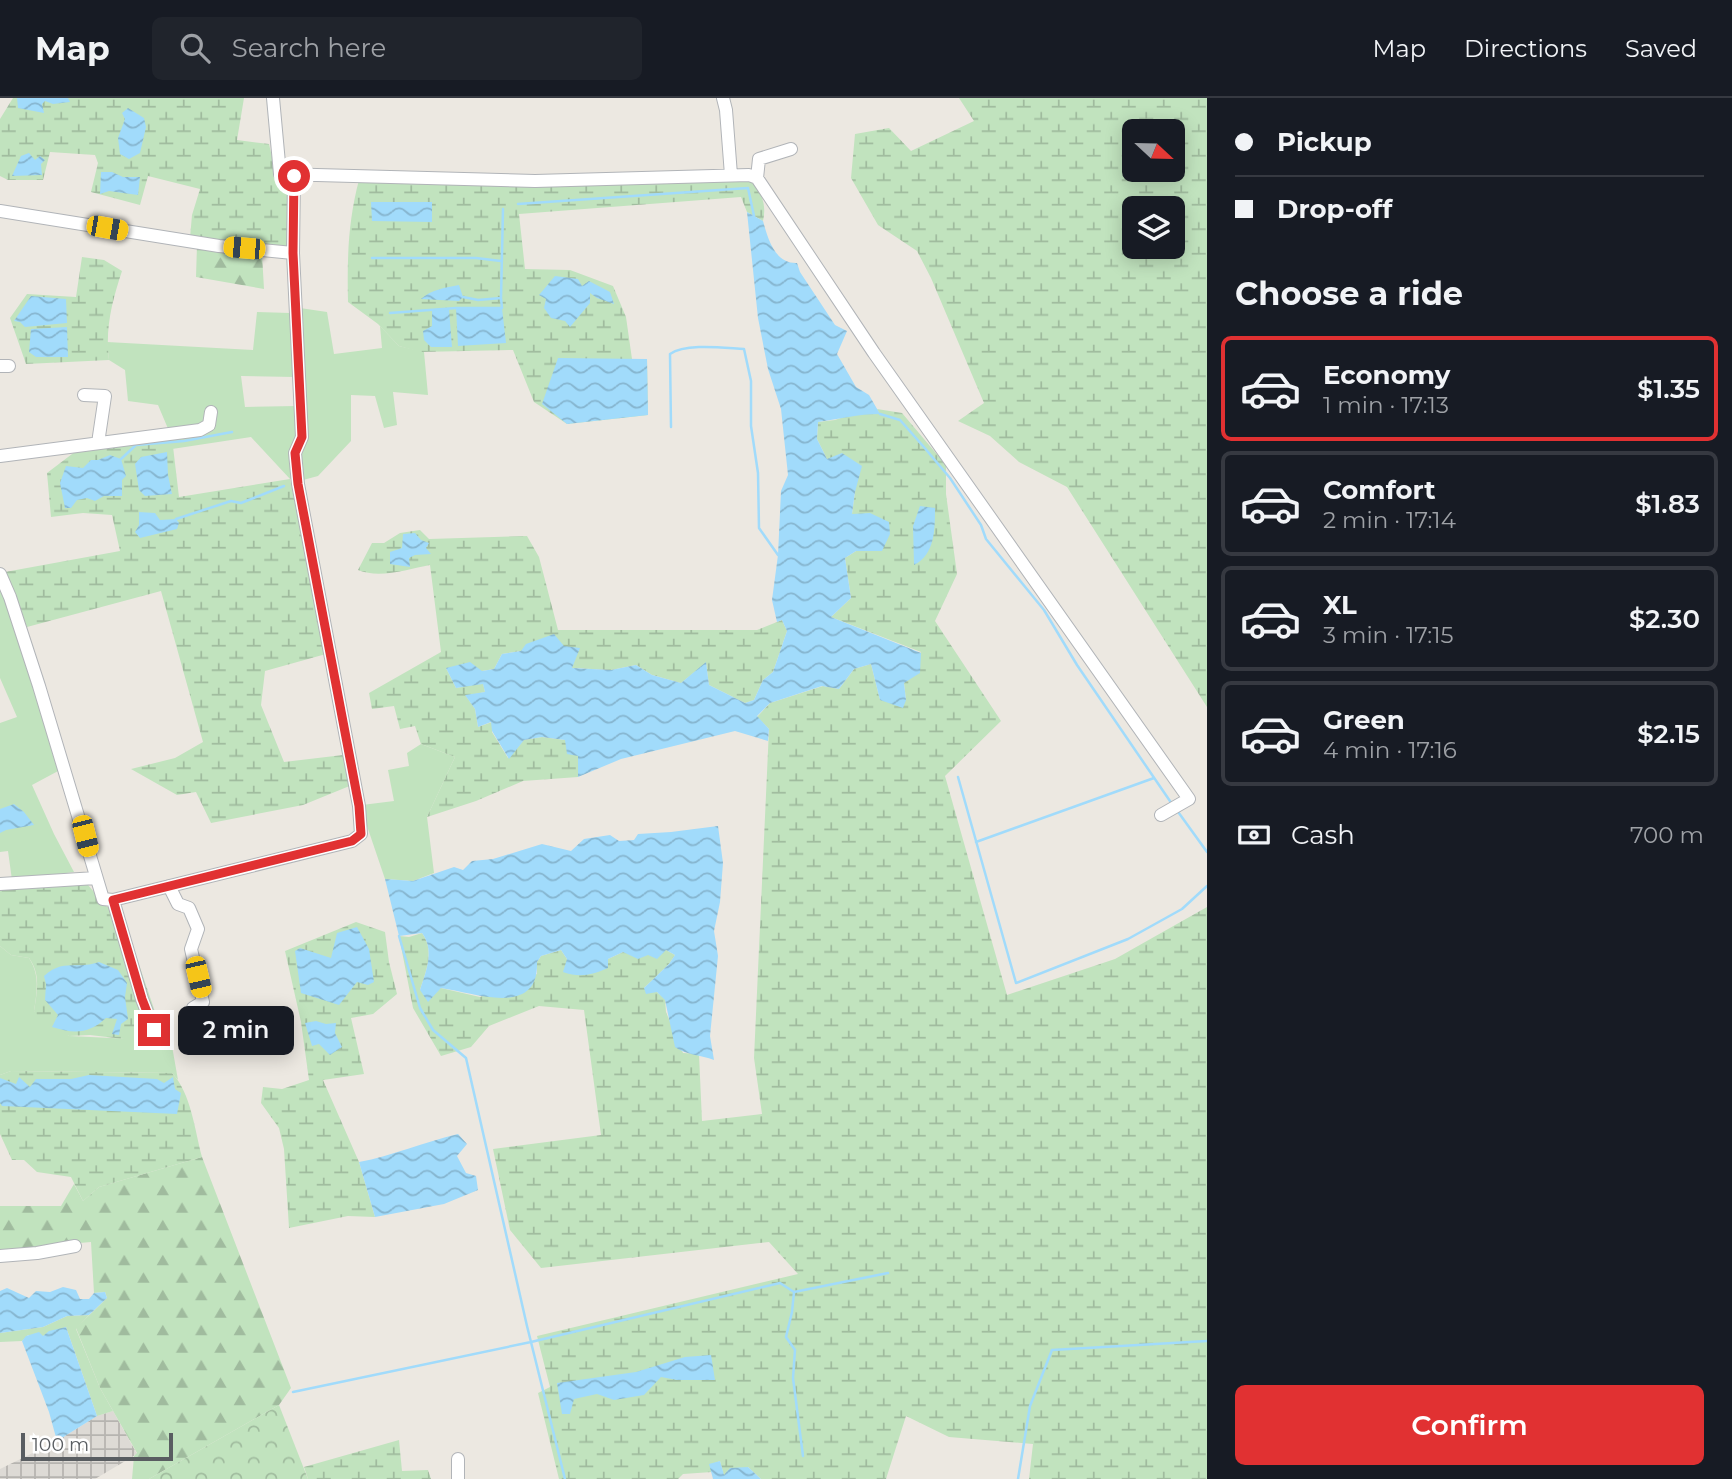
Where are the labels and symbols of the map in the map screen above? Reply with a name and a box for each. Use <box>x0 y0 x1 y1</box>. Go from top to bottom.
north arrow <box>1122 119 1185 182</box>
route start <box>278 160 310 192</box>
car <box>85 214 130 242</box>
car <box>223 236 266 260</box>
car <box>70 813 101 859</box>
car <box>184 954 213 1000</box>
callout: 2 min <box>178 1006 294 1054</box>
route end <box>138 1014 170 1046</box>
scale bar <box>21 1430 173 1462</box>

